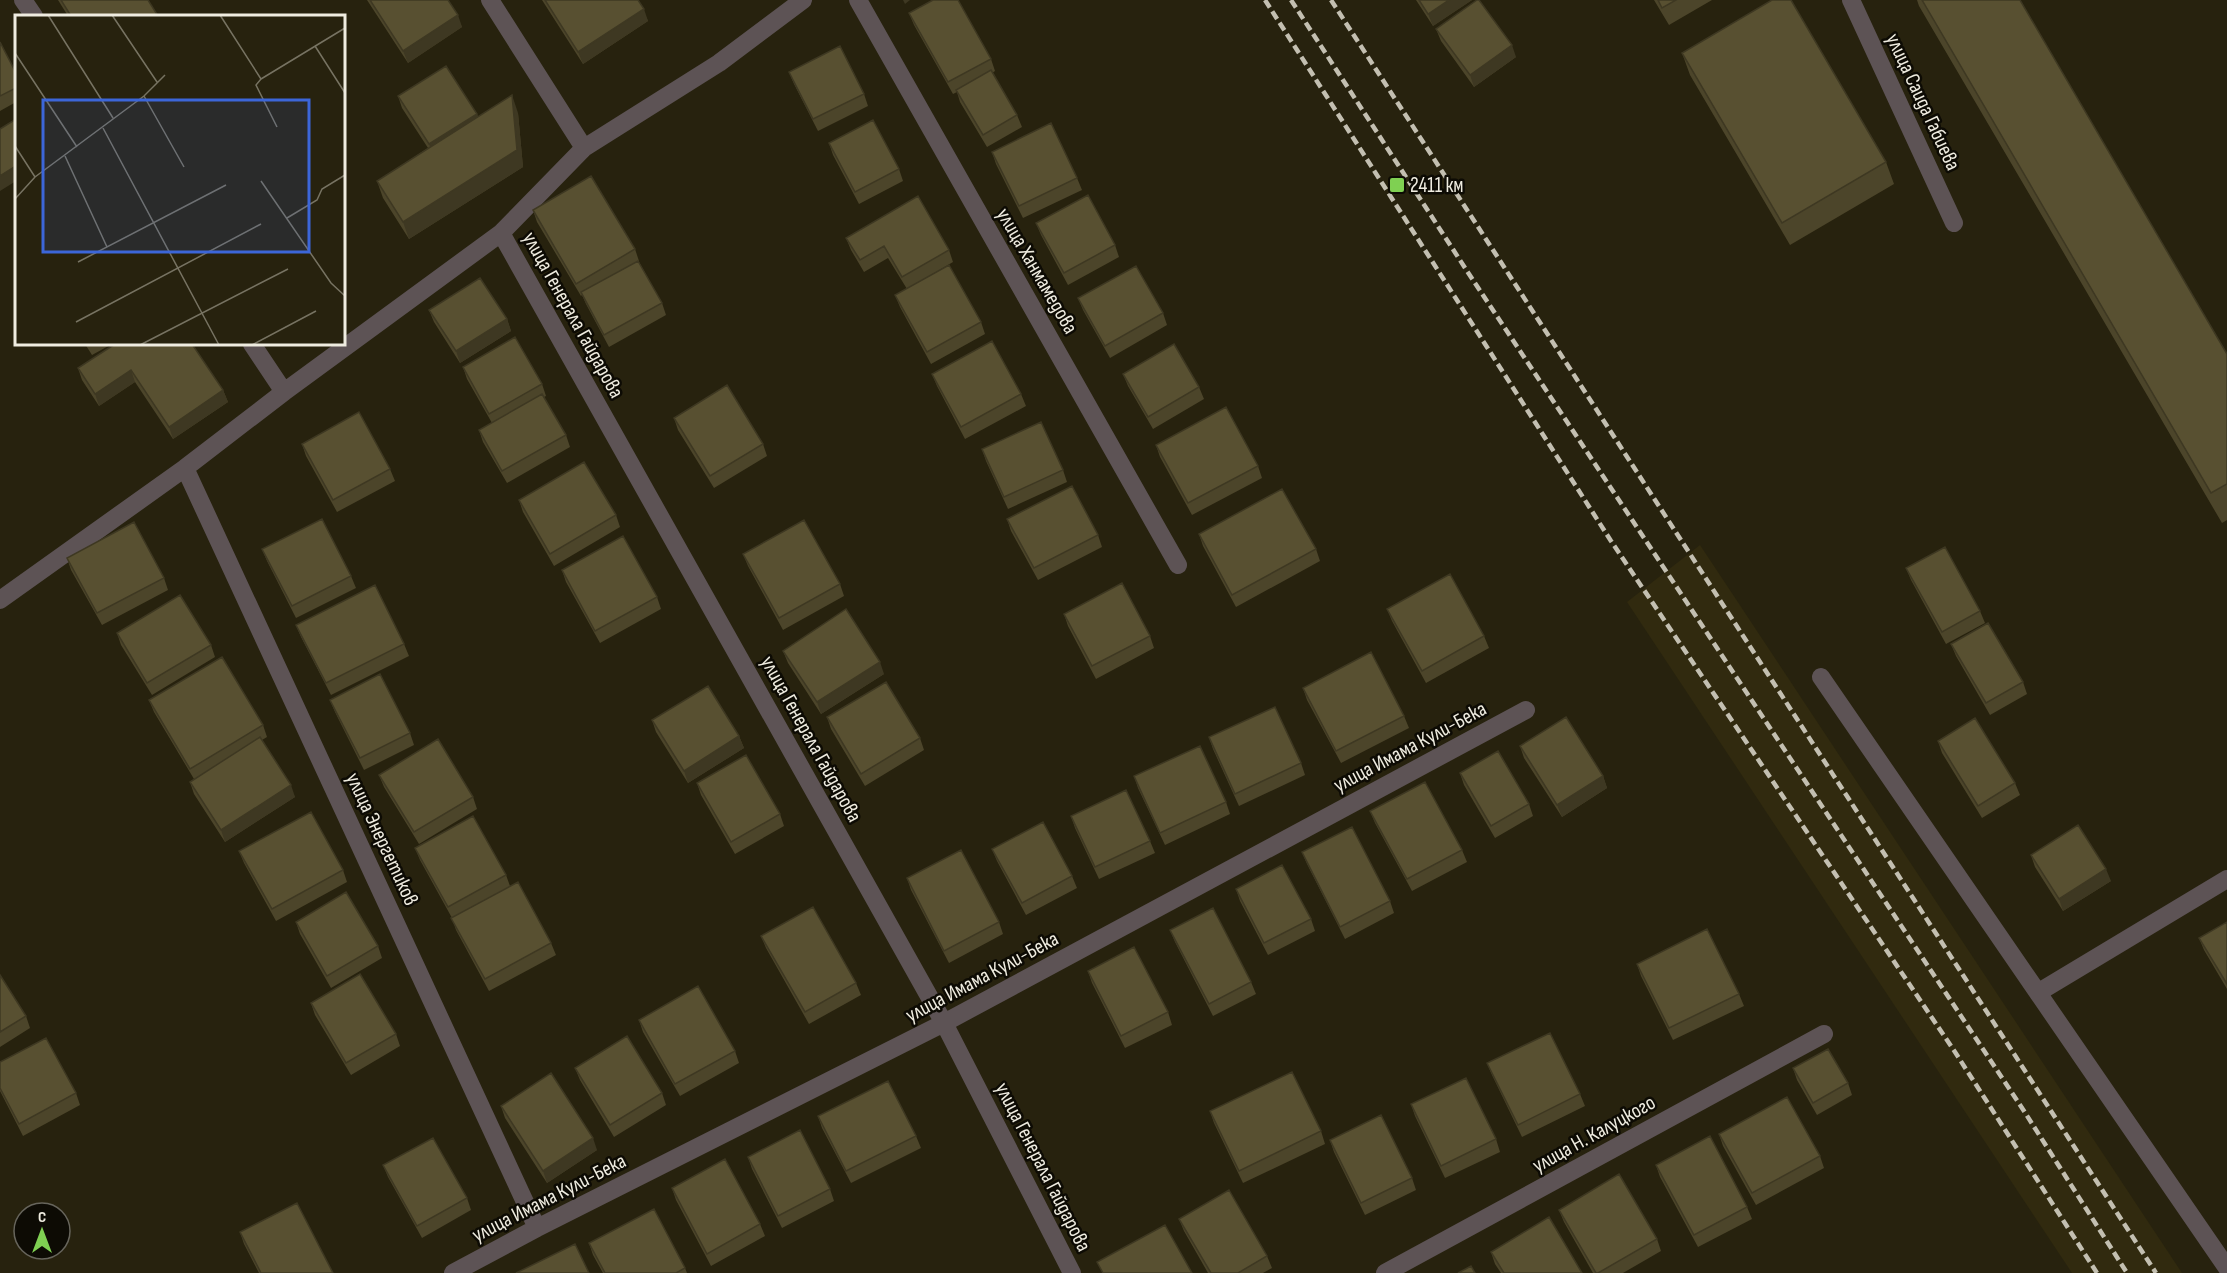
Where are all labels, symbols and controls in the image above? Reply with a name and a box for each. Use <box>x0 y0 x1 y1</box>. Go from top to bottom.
inset map <box>15 15 345 345</box>
street label: улица Саида Габиева <box>1880 30 1966 174</box>
place label: 2411 км <box>1410 173 1464 198</box>
marker: 2411 км <box>1388 176 1406 194</box>
street label: улица Ханмамедова <box>991 204 1083 338</box>
street label: улица Генерала Гайдарова <box>517 228 629 402</box>
street label: улица Генерала Гайдарова <box>755 652 867 826</box>
street label: улица Имама Кули-Бека <box>1329 696 1491 798</box>
street label: улица Энергетиков <box>340 769 424 909</box>
street label: улица Имама Кули-Бека <box>901 926 1063 1028</box>
street label: улица Генерала Гайдарова <box>990 1078 1096 1256</box>
street label: улица Н. Калуцкого <box>1528 1090 1660 1178</box>
street label: улица Имама Кули-Бека <box>468 1148 630 1248</box>
north arrow <box>12 1201 72 1261</box>
text: С <box>38 1208 46 1227</box>

